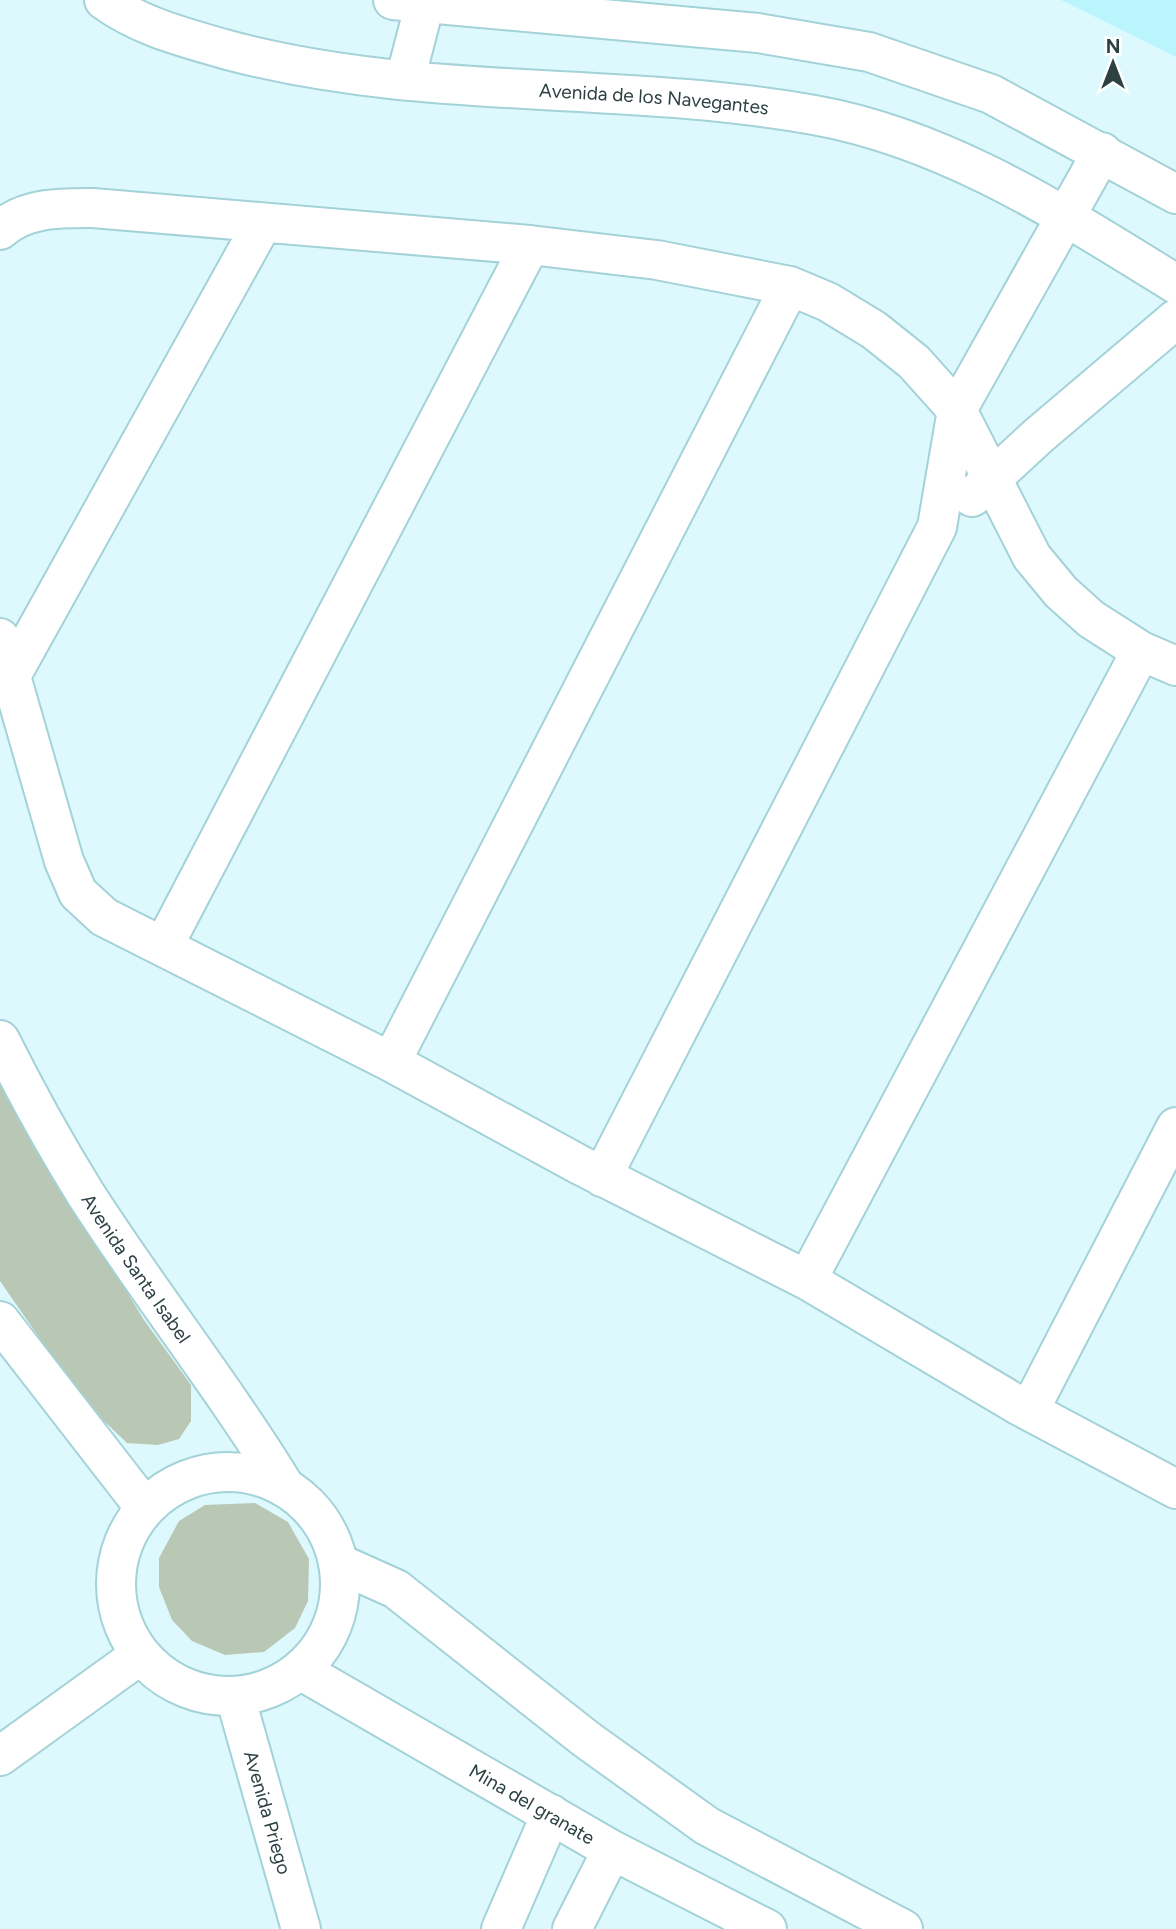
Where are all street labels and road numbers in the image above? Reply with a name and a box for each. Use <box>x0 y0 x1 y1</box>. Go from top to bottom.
street label: Avenida de los Navegantes <box>539 78 771 119</box>
street label: Avenida Santa Isabel <box>77 1189 196 1347</box>
street label: Avenida Priego <box>240 1748 296 1877</box>
street label: Mina del granate <box>465 1759 599 1849</box>

